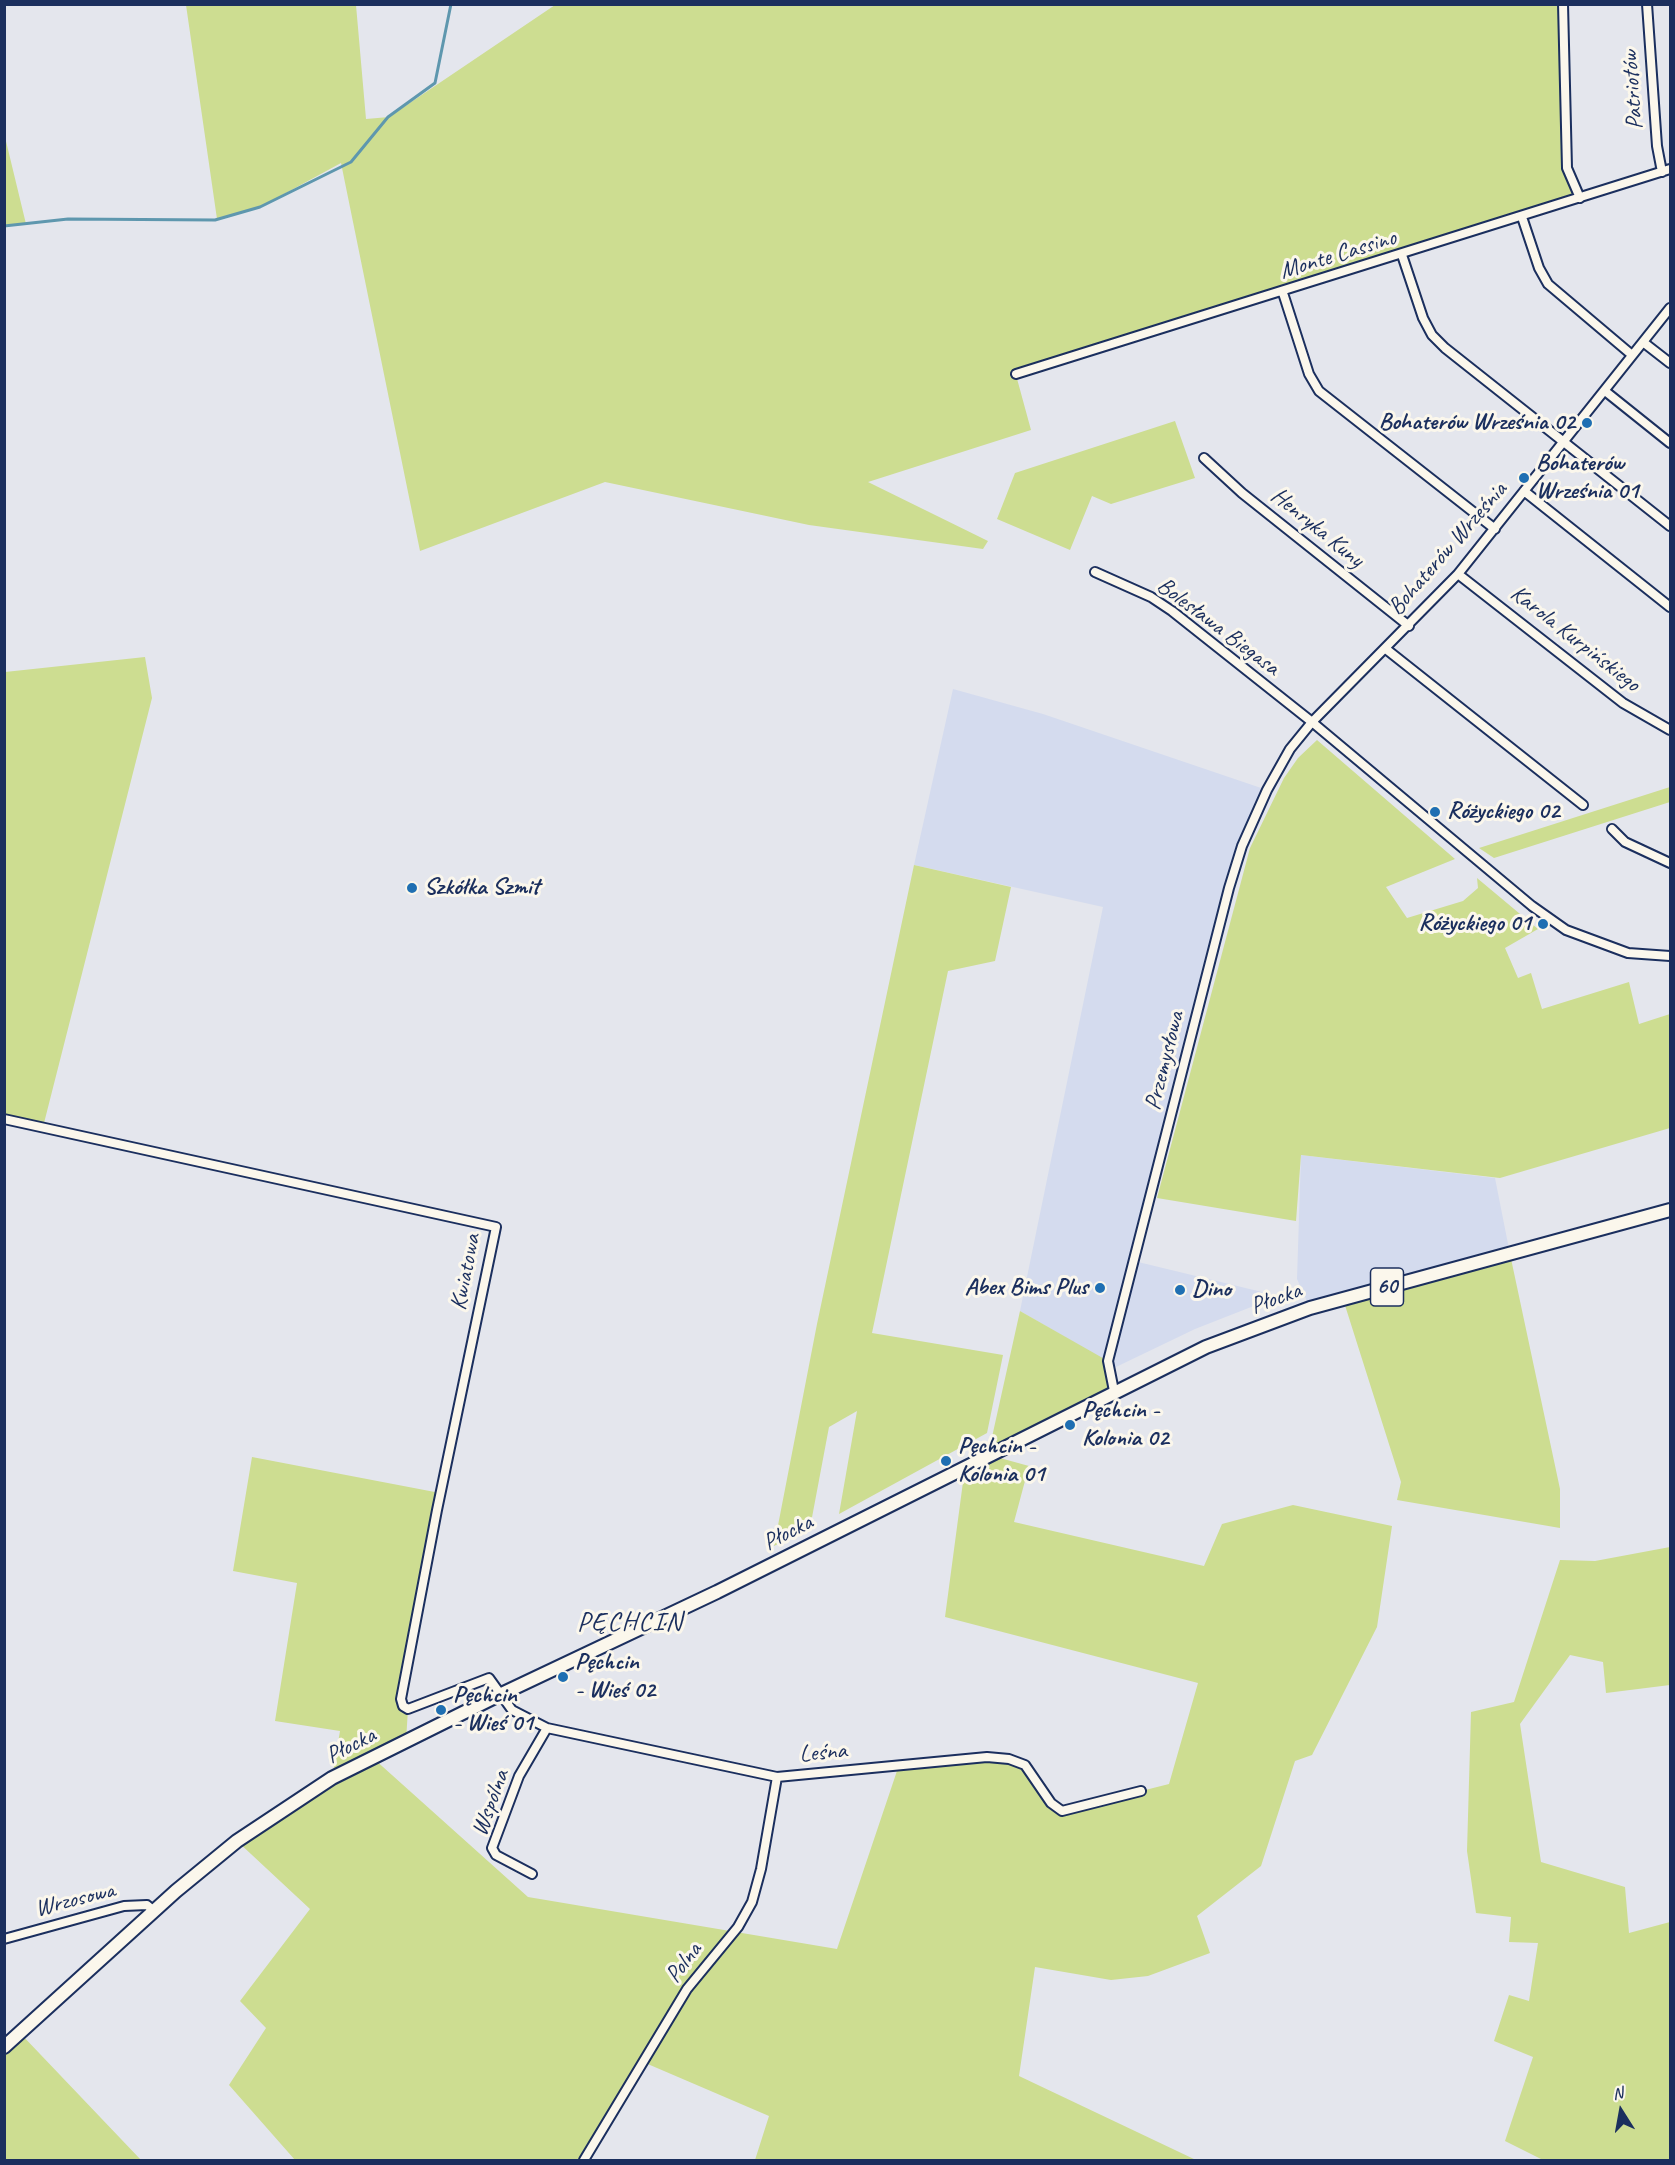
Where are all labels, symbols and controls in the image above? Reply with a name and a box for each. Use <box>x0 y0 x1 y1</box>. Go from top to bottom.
street label: Patriotów <box>1616 50 1650 130</box>
street label: Monte Cassino <box>1276 224 1400 286</box>
place label: Bohaterów Września 02 <box>1379 409 1575 437</box>
marker: Bohaterów Września 02 <box>1580 416 1594 430</box>
place label: Bohaterów Września 01 <box>1536 450 1639 506</box>
marker: Bohaterów Września 01 <box>1517 471 1531 485</box>
street label: Bohaterów Września <box>1382 476 1514 622</box>
street label: Henryka Kuny <box>1265 482 1369 574</box>
street label: Bolesława Biegasa <box>1151 571 1285 683</box>
street label: Karola Kurpińskiego <box>1504 579 1646 699</box>
place label: Różyckiego 02 <box>1447 798 1559 826</box>
marker: Różyckiego 02 <box>1428 805 1442 819</box>
place label: Szkółka Szmit <box>424 874 540 902</box>
marker: Szkółka Szmit <box>405 881 419 895</box>
place label: Różyckiego 01 <box>1419 910 1531 938</box>
marker: Różyckiego 01 <box>1536 917 1550 931</box>
street label: Przemysłowa <box>1139 1009 1191 1113</box>
street label: Kwiatowa <box>445 1231 487 1313</box>
road number: 60 <box>1370 1268 1404 1306</box>
place label: Abex Bims Plus <box>965 1274 1088 1302</box>
place label: Dino <box>1192 1276 1231 1304</box>
street label: Płocka <box>1247 1277 1305 1321</box>
marker: Abex Bims Plus <box>1093 1281 1107 1295</box>
marker: Dino <box>1173 1283 1187 1297</box>
place label: Pęchcin - Kolonia 02 <box>1082 1397 1168 1453</box>
marker: Pęchcin - Kolonia 02 <box>1063 1418 1077 1432</box>
place label: Pęchcin - Kolonia 01 <box>958 1433 1044 1489</box>
marker: Pęchcin - Kolonia 01 <box>939 1454 953 1468</box>
street label: Płocka <box>758 1508 818 1558</box>
district label: PĘCHCIN <box>577 1607 683 1639</box>
place label: Pęchcin - Wieś 02 <box>575 1649 655 1705</box>
marker: Pęchcin - Wieś 02 <box>556 1670 570 1684</box>
place label: Pęchcin - Wieś 01 <box>453 1682 533 1738</box>
marker: Pęchcin - Wieś 01 <box>434 1703 448 1717</box>
street label: Płocka <box>321 1721 381 1771</box>
street label: Leśna <box>798 1737 848 1769</box>
street label: Wspólna <box>466 1766 516 1840</box>
street label: Wrzosowa <box>32 1876 118 1924</box>
street label: Polna <box>659 1937 709 1989</box>
north arrow <box>1591 2081 1651 2141</box>
text: N <box>1611 2083 1624 2104</box>

